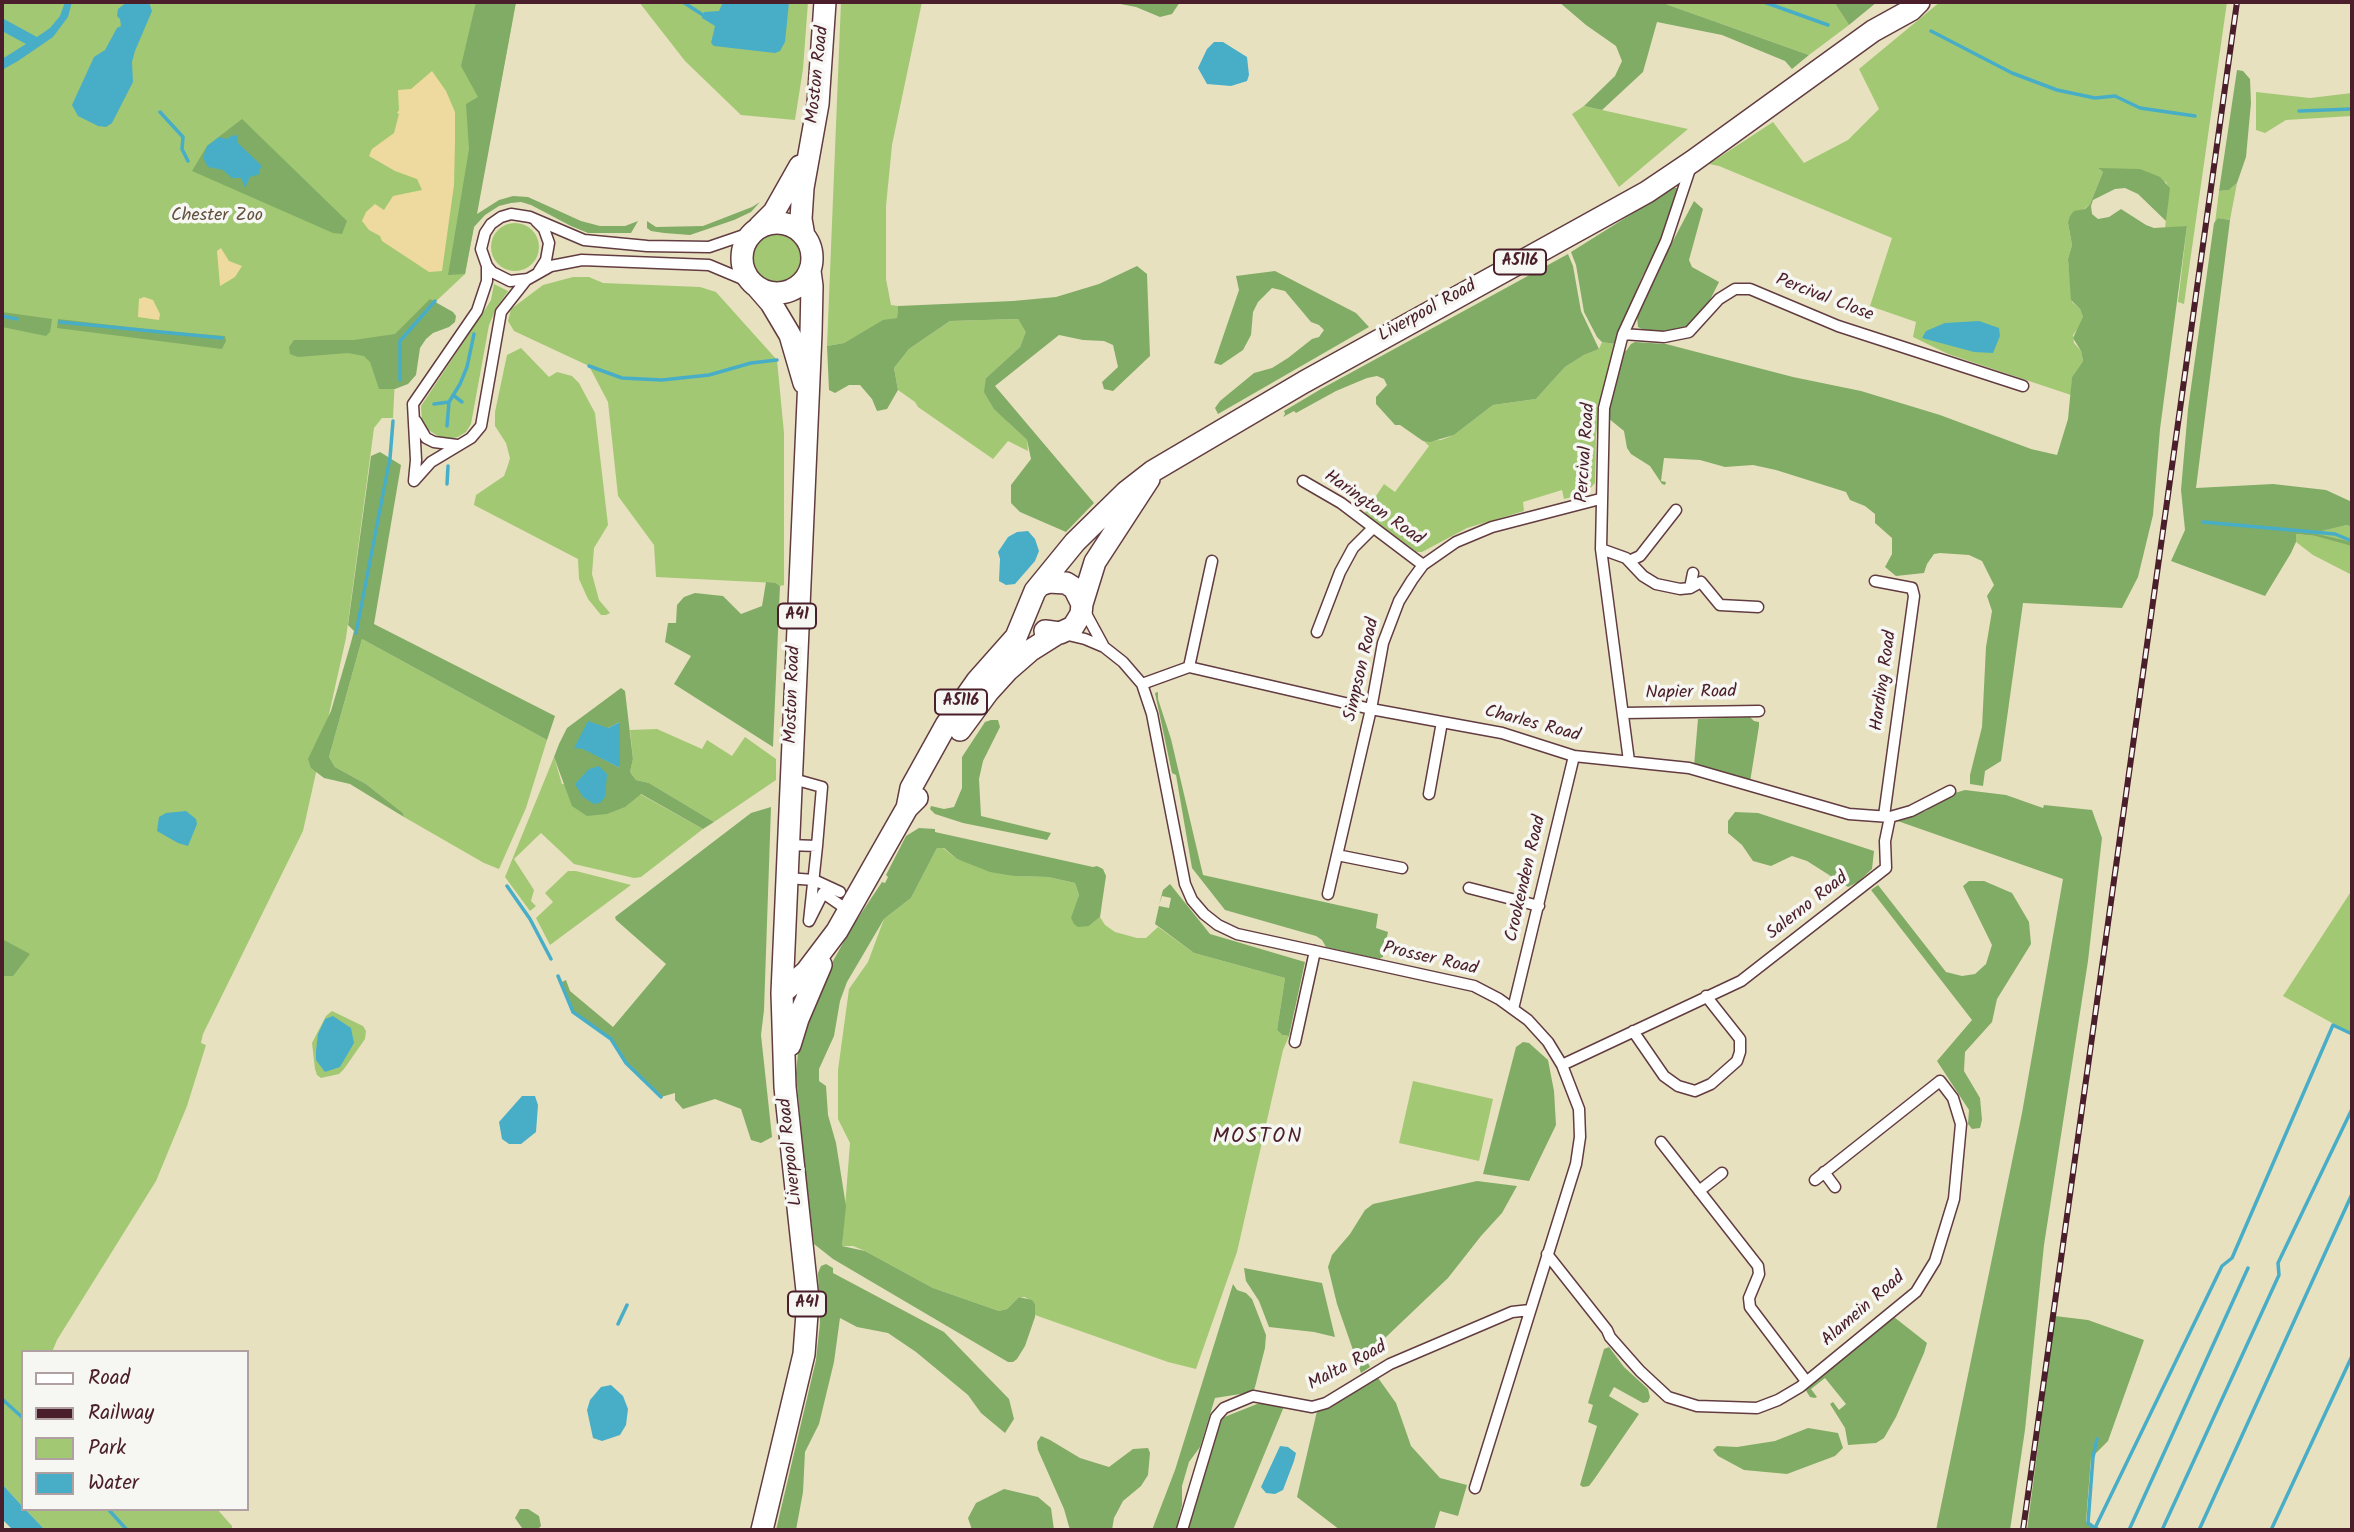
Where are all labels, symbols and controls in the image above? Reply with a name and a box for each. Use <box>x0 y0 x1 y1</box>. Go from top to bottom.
street label: Moston Road <box>803 25 835 125</box>
park label: Chester Zoo <box>171 206 263 228</box>
road number: A5116 <box>1494 250 1546 274</box>
street label: Percival Close <box>1772 270 1876 328</box>
street label: Liverpool Road <box>1375 276 1481 348</box>
street label: Percival Road <box>1573 402 1601 504</box>
street label: Harington Road <box>1319 467 1427 551</box>
road number: A41 <box>778 604 816 628</box>
street label: Simpson Road <box>1341 616 1385 724</box>
street label: Harding Road <box>1867 629 1903 733</box>
street label: Moston Road <box>781 646 807 744</box>
street label: Napier Road <box>1645 682 1737 706</box>
road number: A5116 <box>935 690 987 715</box>
street label: Charles Road <box>1482 702 1582 748</box>
street label: Crookenden Road <box>1502 814 1552 944</box>
street label: Salerno Road <box>1763 868 1853 946</box>
street label: Prosser Road <box>1381 939 1479 981</box>
street label: Liverpool Road <box>776 1097 808 1207</box>
district label: MOSTON <box>1213 1125 1303 1151</box>
street label: Alamein Road <box>1818 1268 1910 1352</box>
road number: A41 <box>788 1292 826 1316</box>
street label: Malta Road <box>1305 1337 1391 1397</box>
legend <box>21 1350 248 1511</box>
text: Road <box>88 1362 130 1395</box>
text: Railway <box>88 1397 154 1430</box>
text: Park <box>88 1432 126 1465</box>
text: Water <box>88 1467 139 1500</box>

